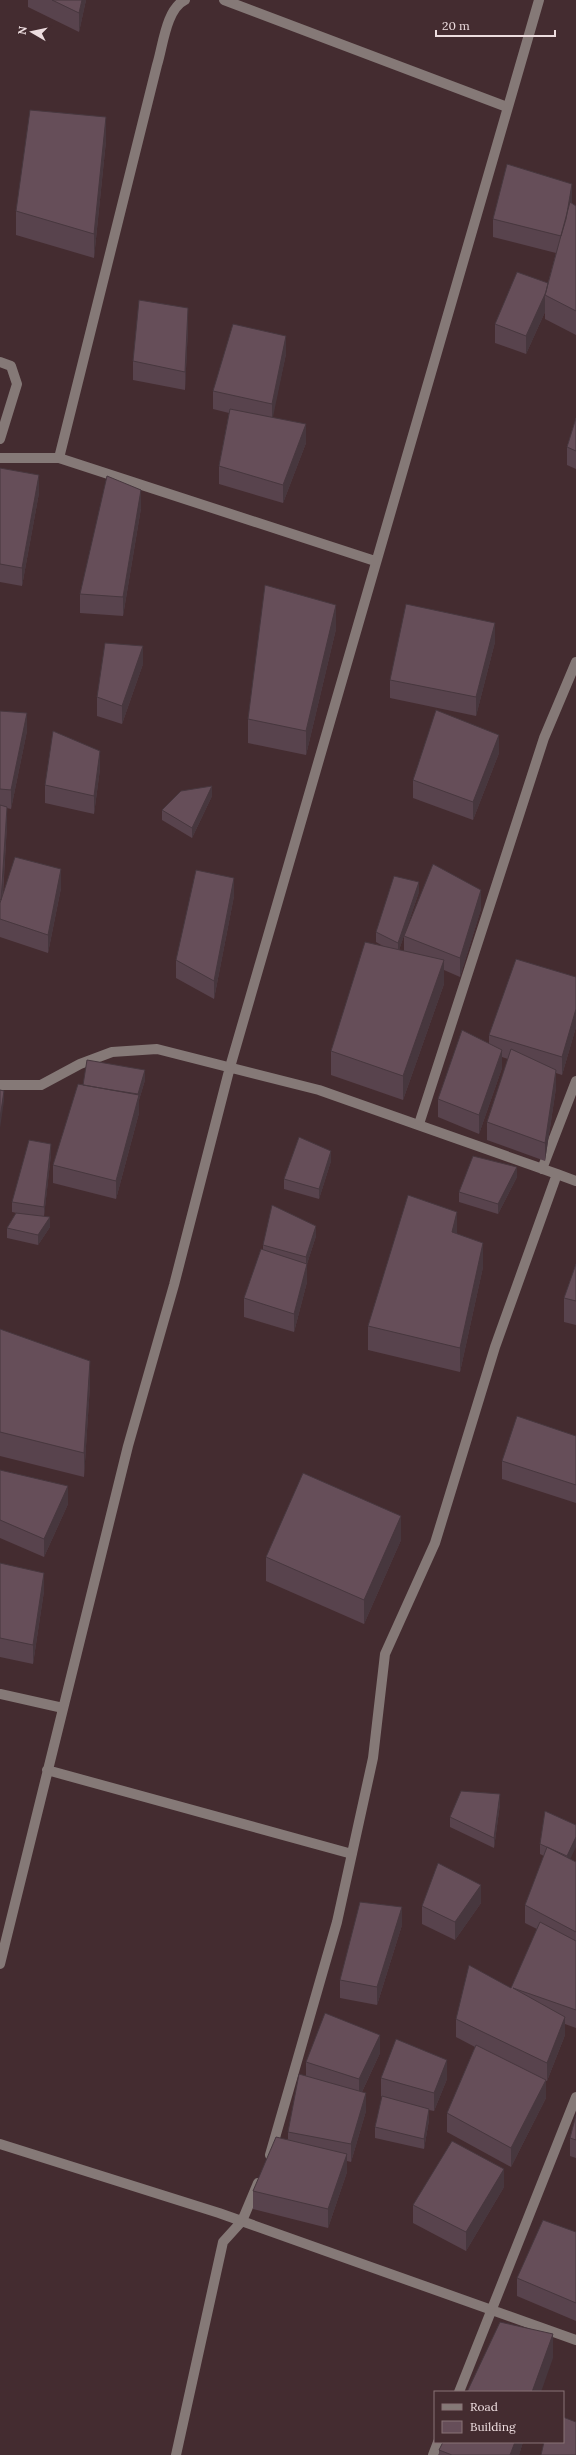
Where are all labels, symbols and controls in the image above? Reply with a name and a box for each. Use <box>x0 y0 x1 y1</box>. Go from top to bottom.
north arrow <box>12 12 52 52</box>
scale bar <box>436 12 555 38</box>
text: 20 m <box>442 18 470 33</box>
text: N <box>15 25 30 36</box>
legend <box>434 2391 564 2443</box>
text: Road <box>470 2399 498 2414</box>
text: Building <box>470 2419 516 2434</box>

